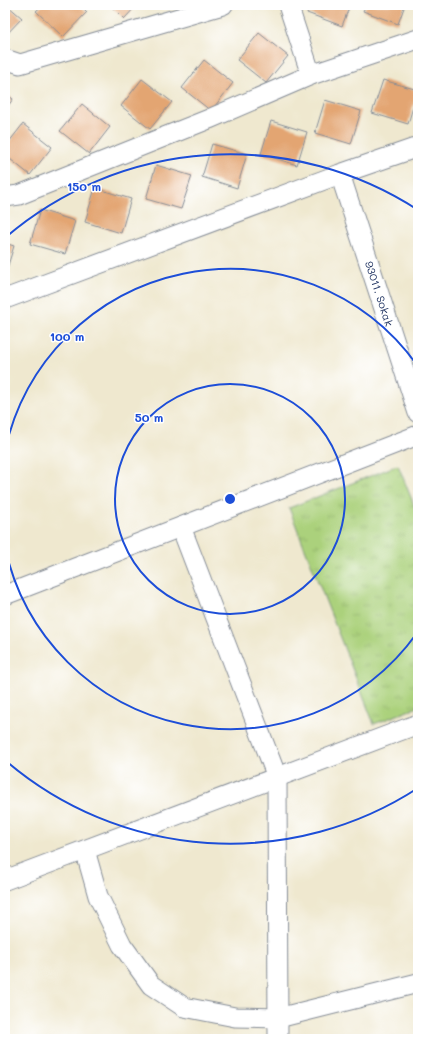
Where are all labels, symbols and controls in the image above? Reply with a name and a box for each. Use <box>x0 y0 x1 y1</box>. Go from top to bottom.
text: 150 m <box>67 178 101 194</box>
street label: 93011. Sokak <box>362 259 397 328</box>
text: 100 m <box>50 328 84 344</box>
text: 50 m <box>135 409 163 425</box>
centre of rings <box>223 492 237 506</box>

